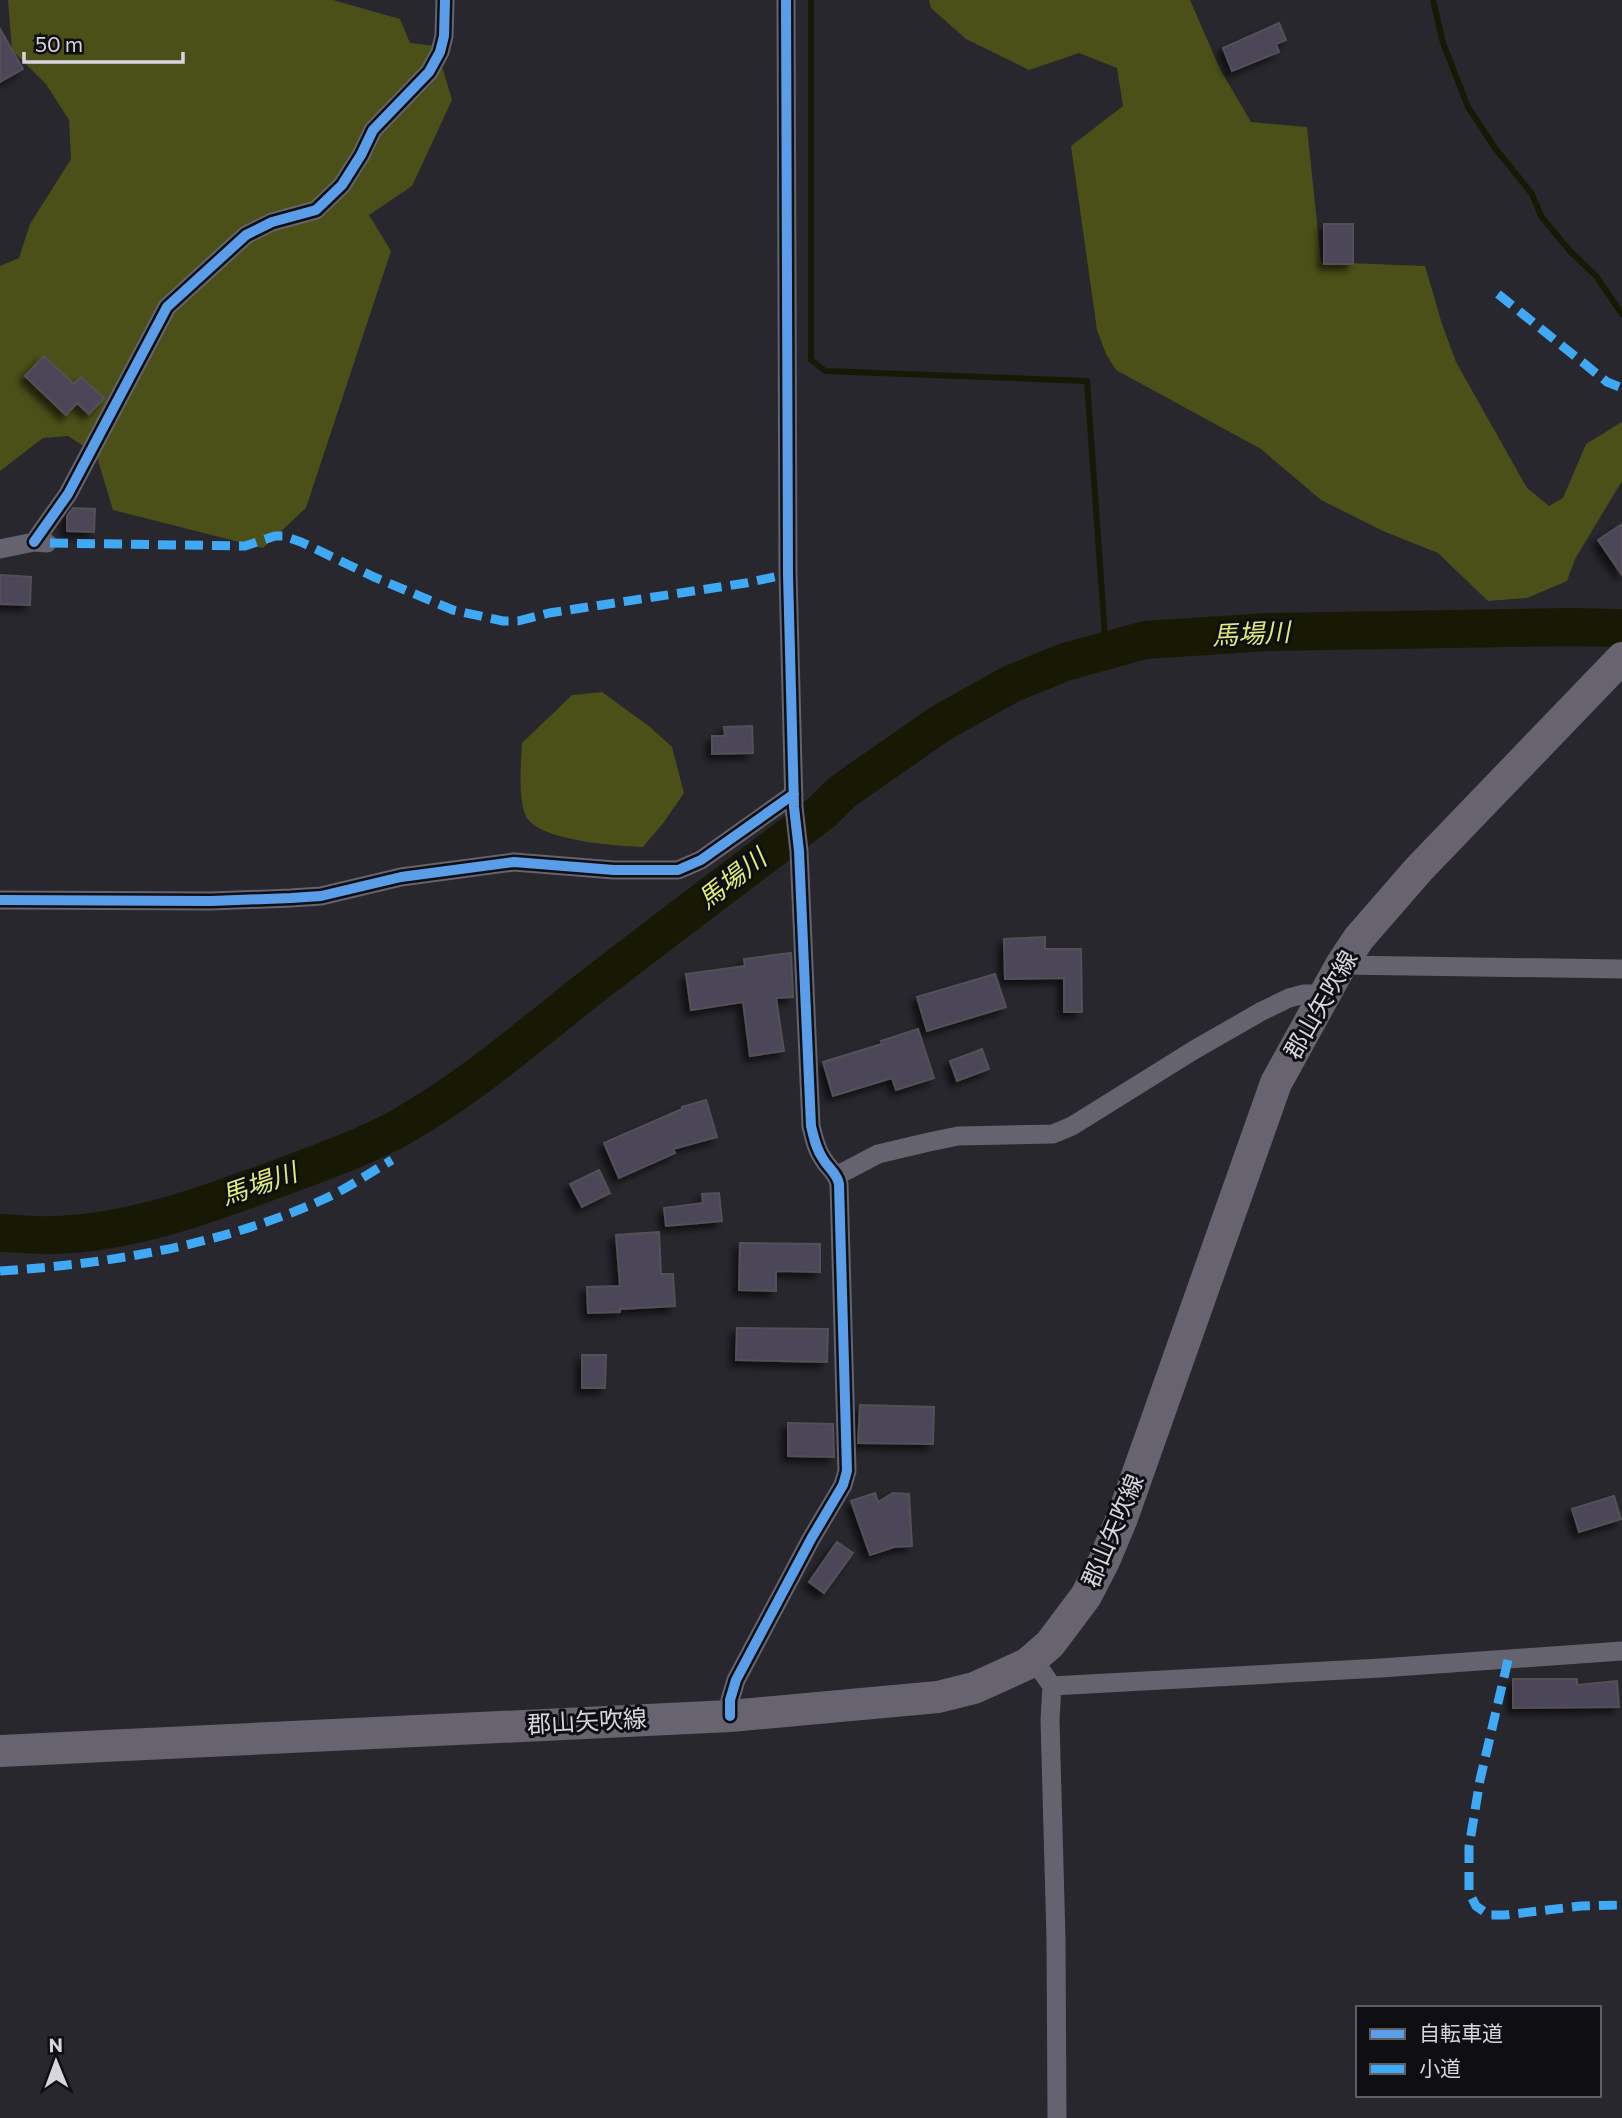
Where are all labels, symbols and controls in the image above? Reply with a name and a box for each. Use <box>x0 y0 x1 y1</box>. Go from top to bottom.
scale bar <box>24 21 184 65</box>
text: 50 m <box>35 31 83 56</box>
water label: 馬場川 <box>1211 615 1294 650</box>
water label: 馬場川 <box>691 840 774 914</box>
street label: 郡山矢吹線 <box>1277 945 1362 1063</box>
water label: 馬場川 <box>217 1154 303 1210</box>
street label: 郡山矢吹線 <box>1075 1470 1148 1591</box>
street label: 郡山矢吹線 <box>526 1703 648 1738</box>
legend <box>1356 2006 1601 2097</box>
text: 自転車道 <box>1419 2020 1503 2045</box>
north arrow <box>21 2027 91 2097</box>
text: N <box>48 2033 63 2056</box>
text: 小道 <box>1419 2055 1461 2080</box>

